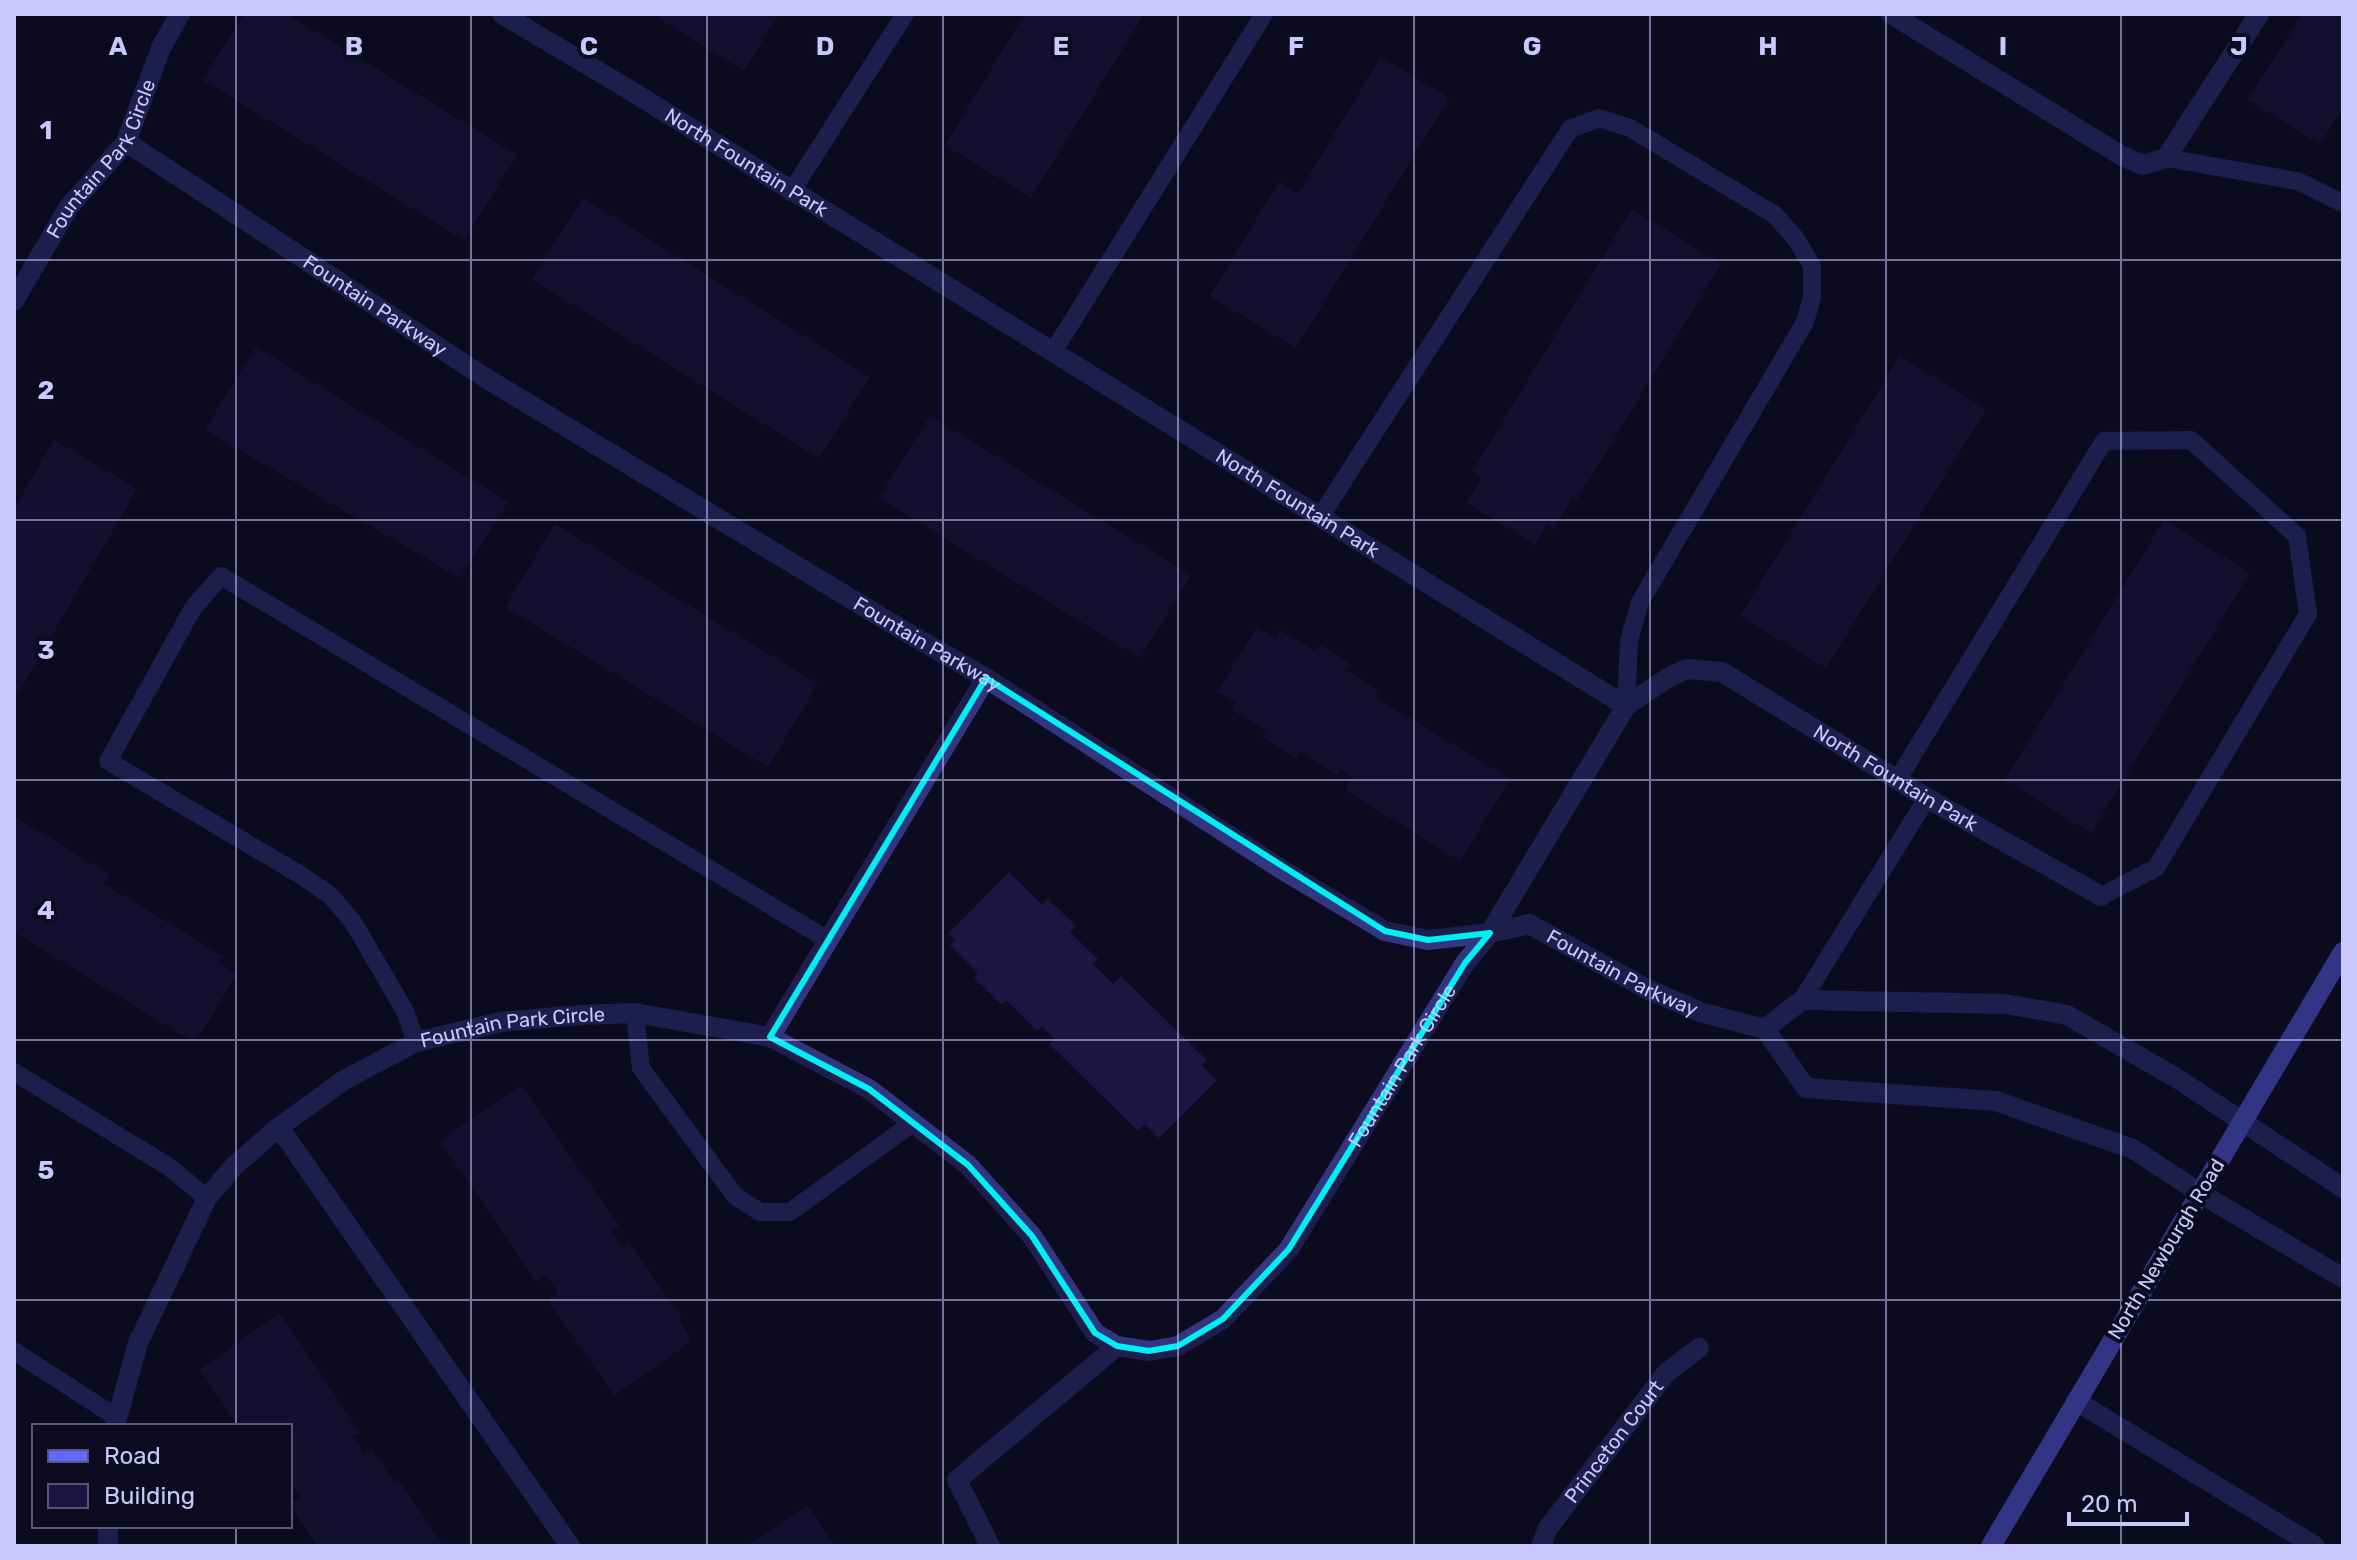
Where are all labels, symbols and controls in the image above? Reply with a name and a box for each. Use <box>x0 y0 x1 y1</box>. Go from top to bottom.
text: A <box>109 31 128 62</box>
text: B <box>345 31 363 62</box>
text: C <box>580 31 598 62</box>
text: D <box>816 31 834 62</box>
text: E <box>1053 31 1069 62</box>
text: F <box>1288 31 1304 62</box>
text: G <box>1523 31 1541 62</box>
text: H <box>1758 31 1778 62</box>
text: I <box>1999 31 2007 62</box>
text: J <box>2230 31 2248 62</box>
street label: Fountain Park Circle <box>41 76 160 243</box>
street label: North Fountain Park <box>661 103 833 222</box>
text: 1 <box>40 115 52 146</box>
street label: Fountain Parkway <box>299 250 452 361</box>
text: 2 <box>38 375 54 406</box>
street label: North Fountain Park <box>1212 444 1384 563</box>
street label: Fountain Parkway <box>849 591 1006 697</box>
text: 3 <box>37 635 55 666</box>
street label: North Fountain Park <box>1809 719 1983 836</box>
text: 4 <box>37 895 55 926</box>
street label: Fountain Parkway <box>1543 924 1702 1021</box>
street label: Fountain Park Circle <box>1343 980 1461 1151</box>
street label: Fountain Park Circle <box>418 1002 605 1053</box>
street label: North Newburgh Road <box>2103 1154 2229 1344</box>
text: 5 <box>38 1155 54 1186</box>
street label: Princeton Court <box>1559 1375 1668 1508</box>
legend <box>32 1424 292 1528</box>
text: Road <box>104 1442 161 1470</box>
scale bar <box>2069 1476 2187 1526</box>
text: Building <box>104 1482 195 1510</box>
text: 20 m <box>2081 1490 2138 1518</box>

